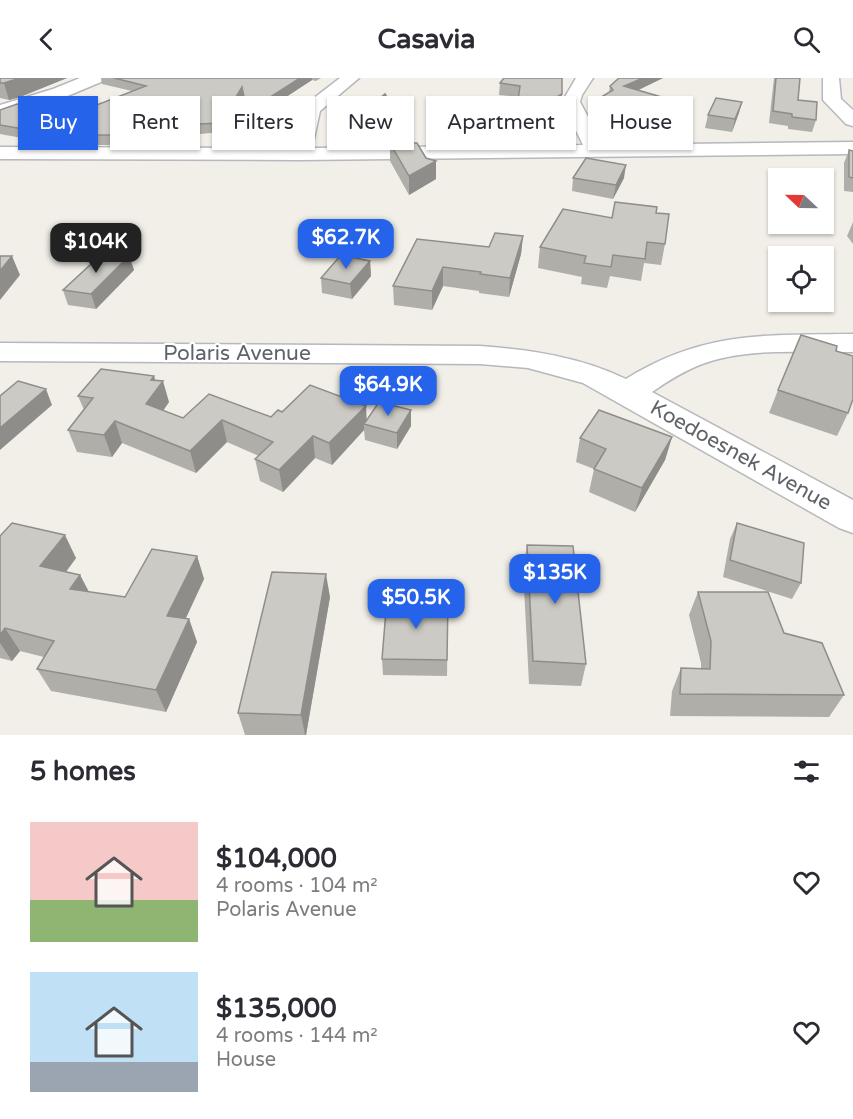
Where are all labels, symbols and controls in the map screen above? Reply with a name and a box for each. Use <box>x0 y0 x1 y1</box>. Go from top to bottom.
icon: back <box>30 23 63 56</box>
text: Casavia <box>377 23 476 56</box>
icon: search <box>790 23 823 56</box>
chip: Buy <box>18 96 98 150</box>
chip: Rent <box>110 96 200 150</box>
chip: Filters <box>212 96 315 150</box>
chip: New <box>327 96 414 150</box>
chip: Apartment <box>426 96 576 150</box>
chip: House <box>588 96 693 150</box>
north arrow <box>768 168 834 234</box>
map controls <box>768 168 834 312</box>
pin: $62.7K <box>297 219 395 270</box>
pin: $104K <box>54 223 138 274</box>
text: $62.7K <box>312 226 380 250</box>
text: $104K <box>64 230 128 254</box>
button: locate <box>768 246 834 312</box>
street label: Polaris Avenue <box>163 341 311 366</box>
pin: $64.9K <box>339 366 437 417</box>
text: $64.9K <box>354 373 422 397</box>
street label: Koedoesnek Avenue <box>646 395 836 516</box>
pin: $135K <box>513 554 597 605</box>
text: $135K <box>523 561 587 585</box>
pin: $50.5K <box>367 579 465 630</box>
text: $50.5K <box>382 586 450 610</box>
icon: filters <box>790 755 823 788</box>
text: 5 homes <box>30 756 136 787</box>
text: $104,000 <box>216 843 337 874</box>
icon: home <box>78 846 150 918</box>
icon: heart <box>790 866 823 899</box>
text: 4 rooms · 104 m² <box>216 874 378 898</box>
text: Polaris Avenue <box>216 898 357 922</box>
text: $135,000 <box>216 993 336 1024</box>
icon: home <box>78 996 150 1068</box>
icon: heart <box>790 1016 823 1049</box>
text: 4 rooms · 144 m² <box>216 1024 378 1048</box>
text: House <box>216 1048 276 1072</box>

